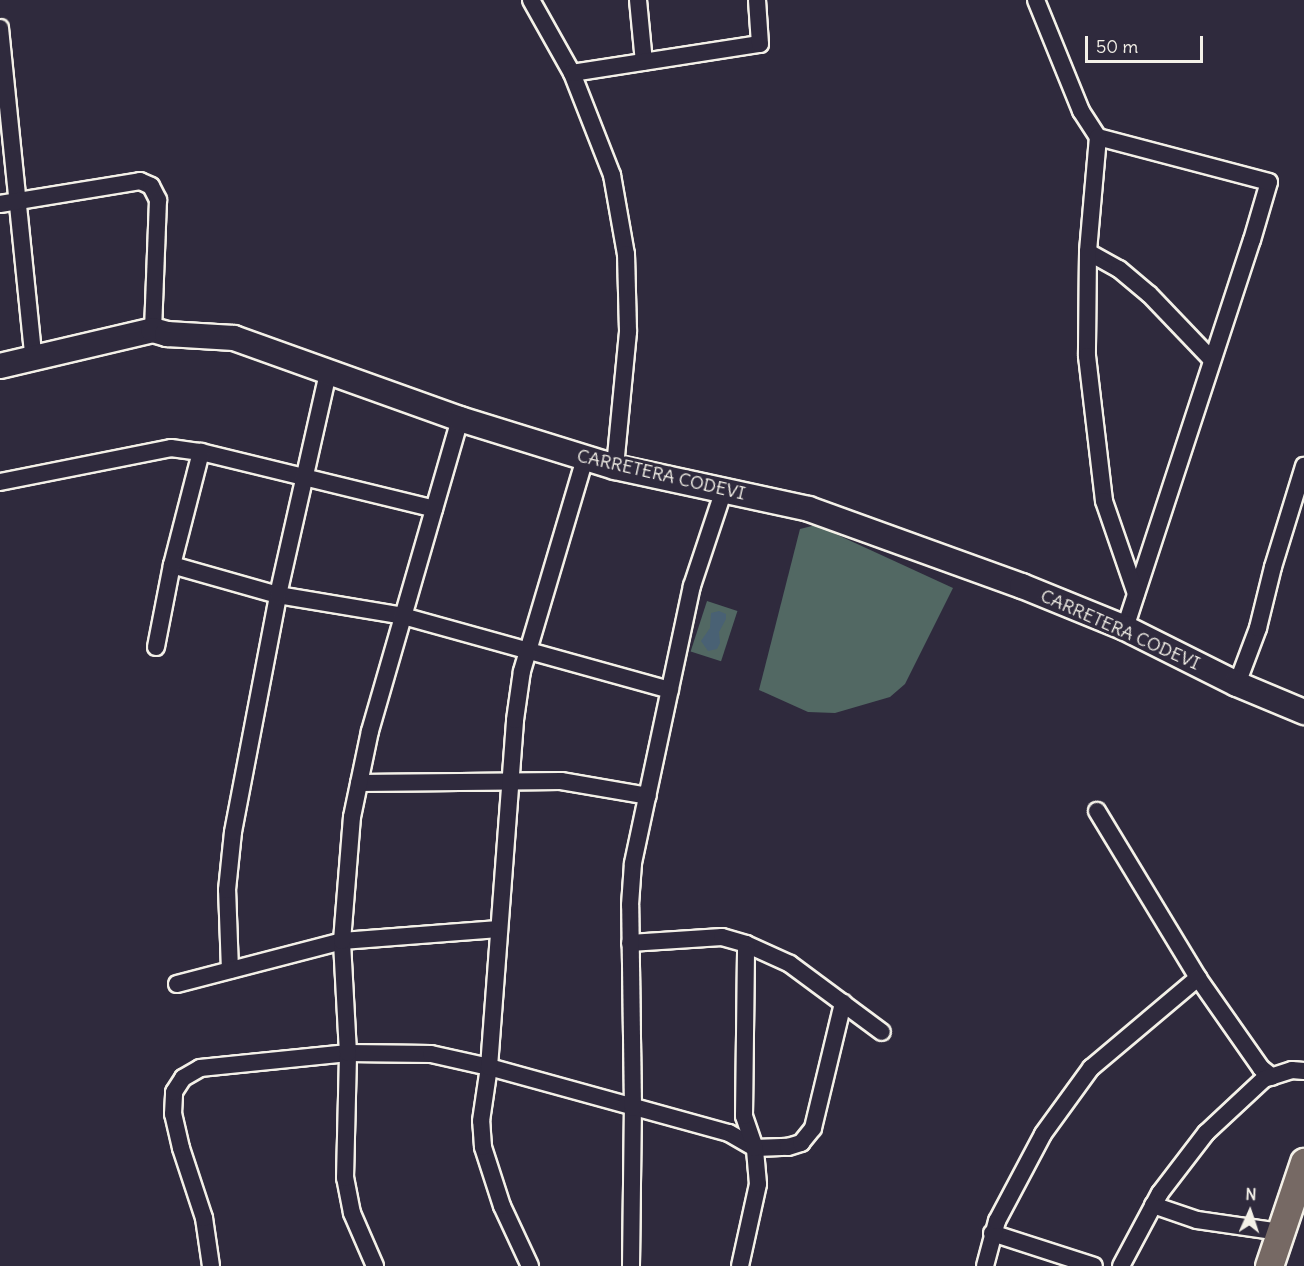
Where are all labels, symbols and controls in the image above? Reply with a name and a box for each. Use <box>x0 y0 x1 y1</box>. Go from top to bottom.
scale bar <box>1088 24 1206 62</box>
text: 50 m <box>1096 35 1138 58</box>
street label: CARRETERA CODEVI <box>575 445 747 505</box>
street label: CARRETERA CODEVI <box>1037 585 1203 675</box>
north arrow <box>1220 1182 1280 1242</box>
text: N <box>1245 1184 1257 1204</box>

